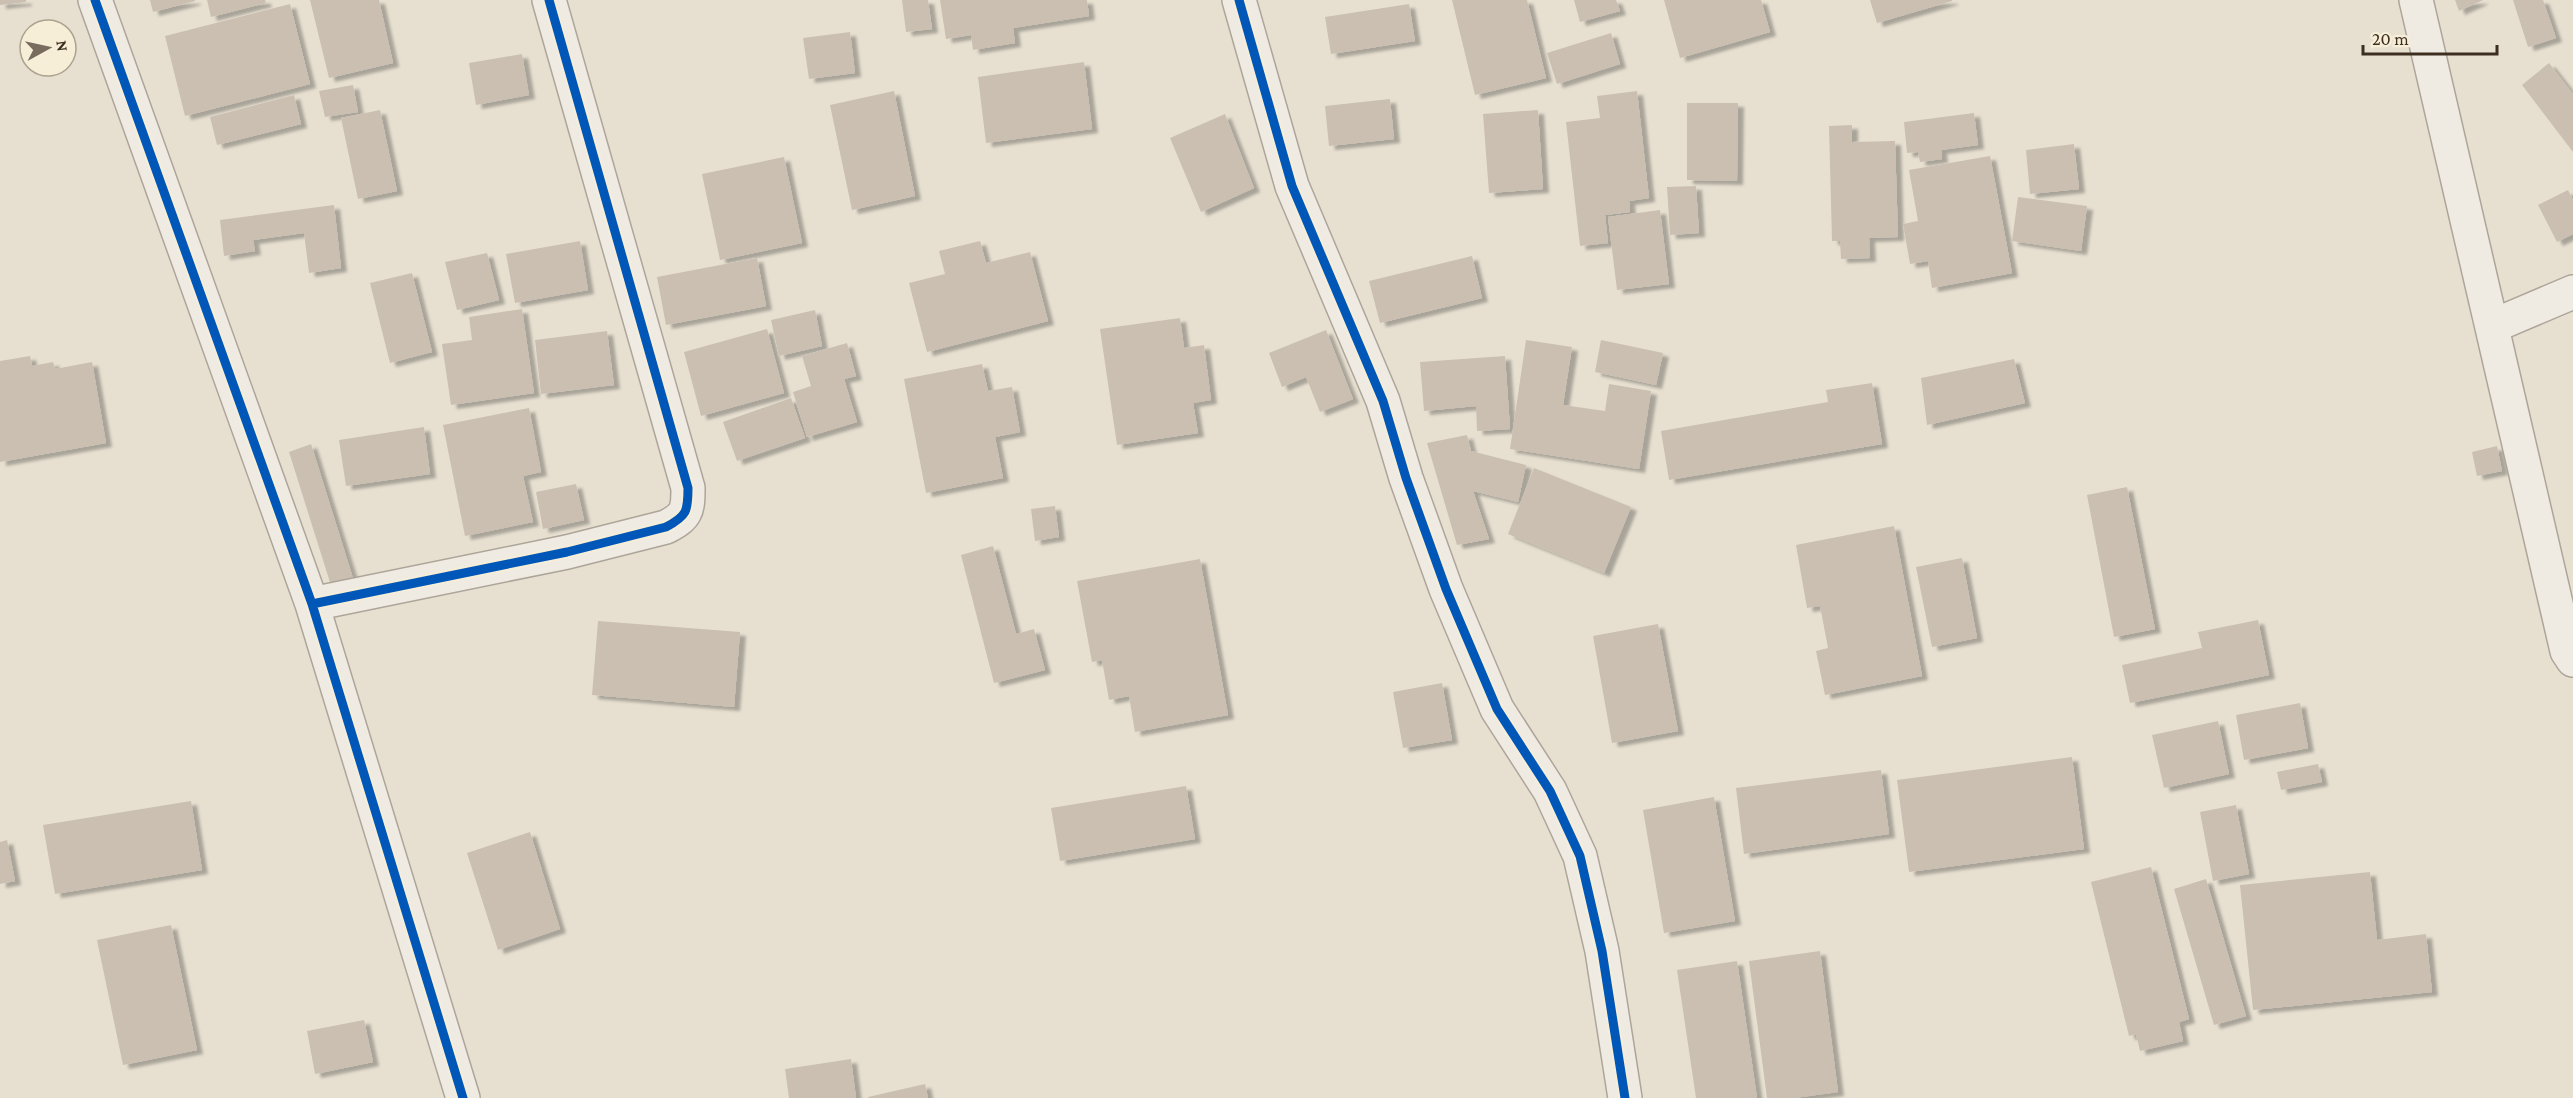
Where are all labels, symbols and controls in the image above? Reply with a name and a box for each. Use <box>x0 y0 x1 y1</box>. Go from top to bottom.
north arrow <box>18 18 78 78</box>
scale bar <box>2363 18 2496 56</box>
text: 20 m <box>2372 29 2409 49</box>
text: N <box>53 39 72 53</box>

